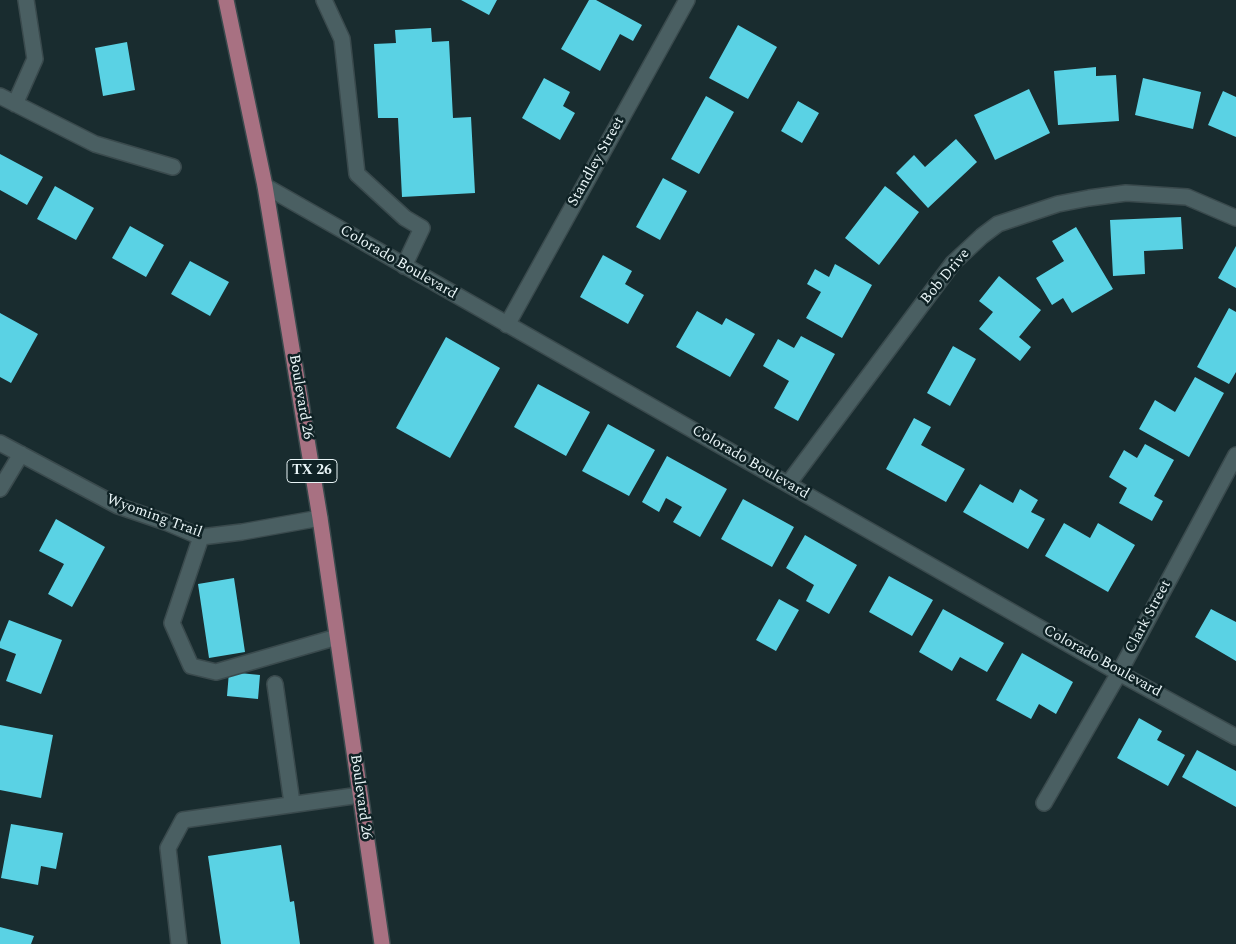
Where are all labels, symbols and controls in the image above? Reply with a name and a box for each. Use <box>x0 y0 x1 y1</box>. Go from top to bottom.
street label: Standley Street <box>565 114 629 210</box>
street label: Colorado Boulevard <box>336 222 460 304</box>
street label: Bob Drive <box>918 246 974 308</box>
street label: Boulevard 26 <box>284 353 316 441</box>
street label: Colorado Boulevard <box>688 422 812 504</box>
road number: TX 26 <box>287 460 337 482</box>
street label: Wyoming Trail <box>104 491 204 543</box>
street label: Clark Street <box>1122 577 1176 657</box>
street label: Colorado Boulevard <box>1040 622 1164 702</box>
street label: Boulevard 26 <box>345 753 375 841</box>

